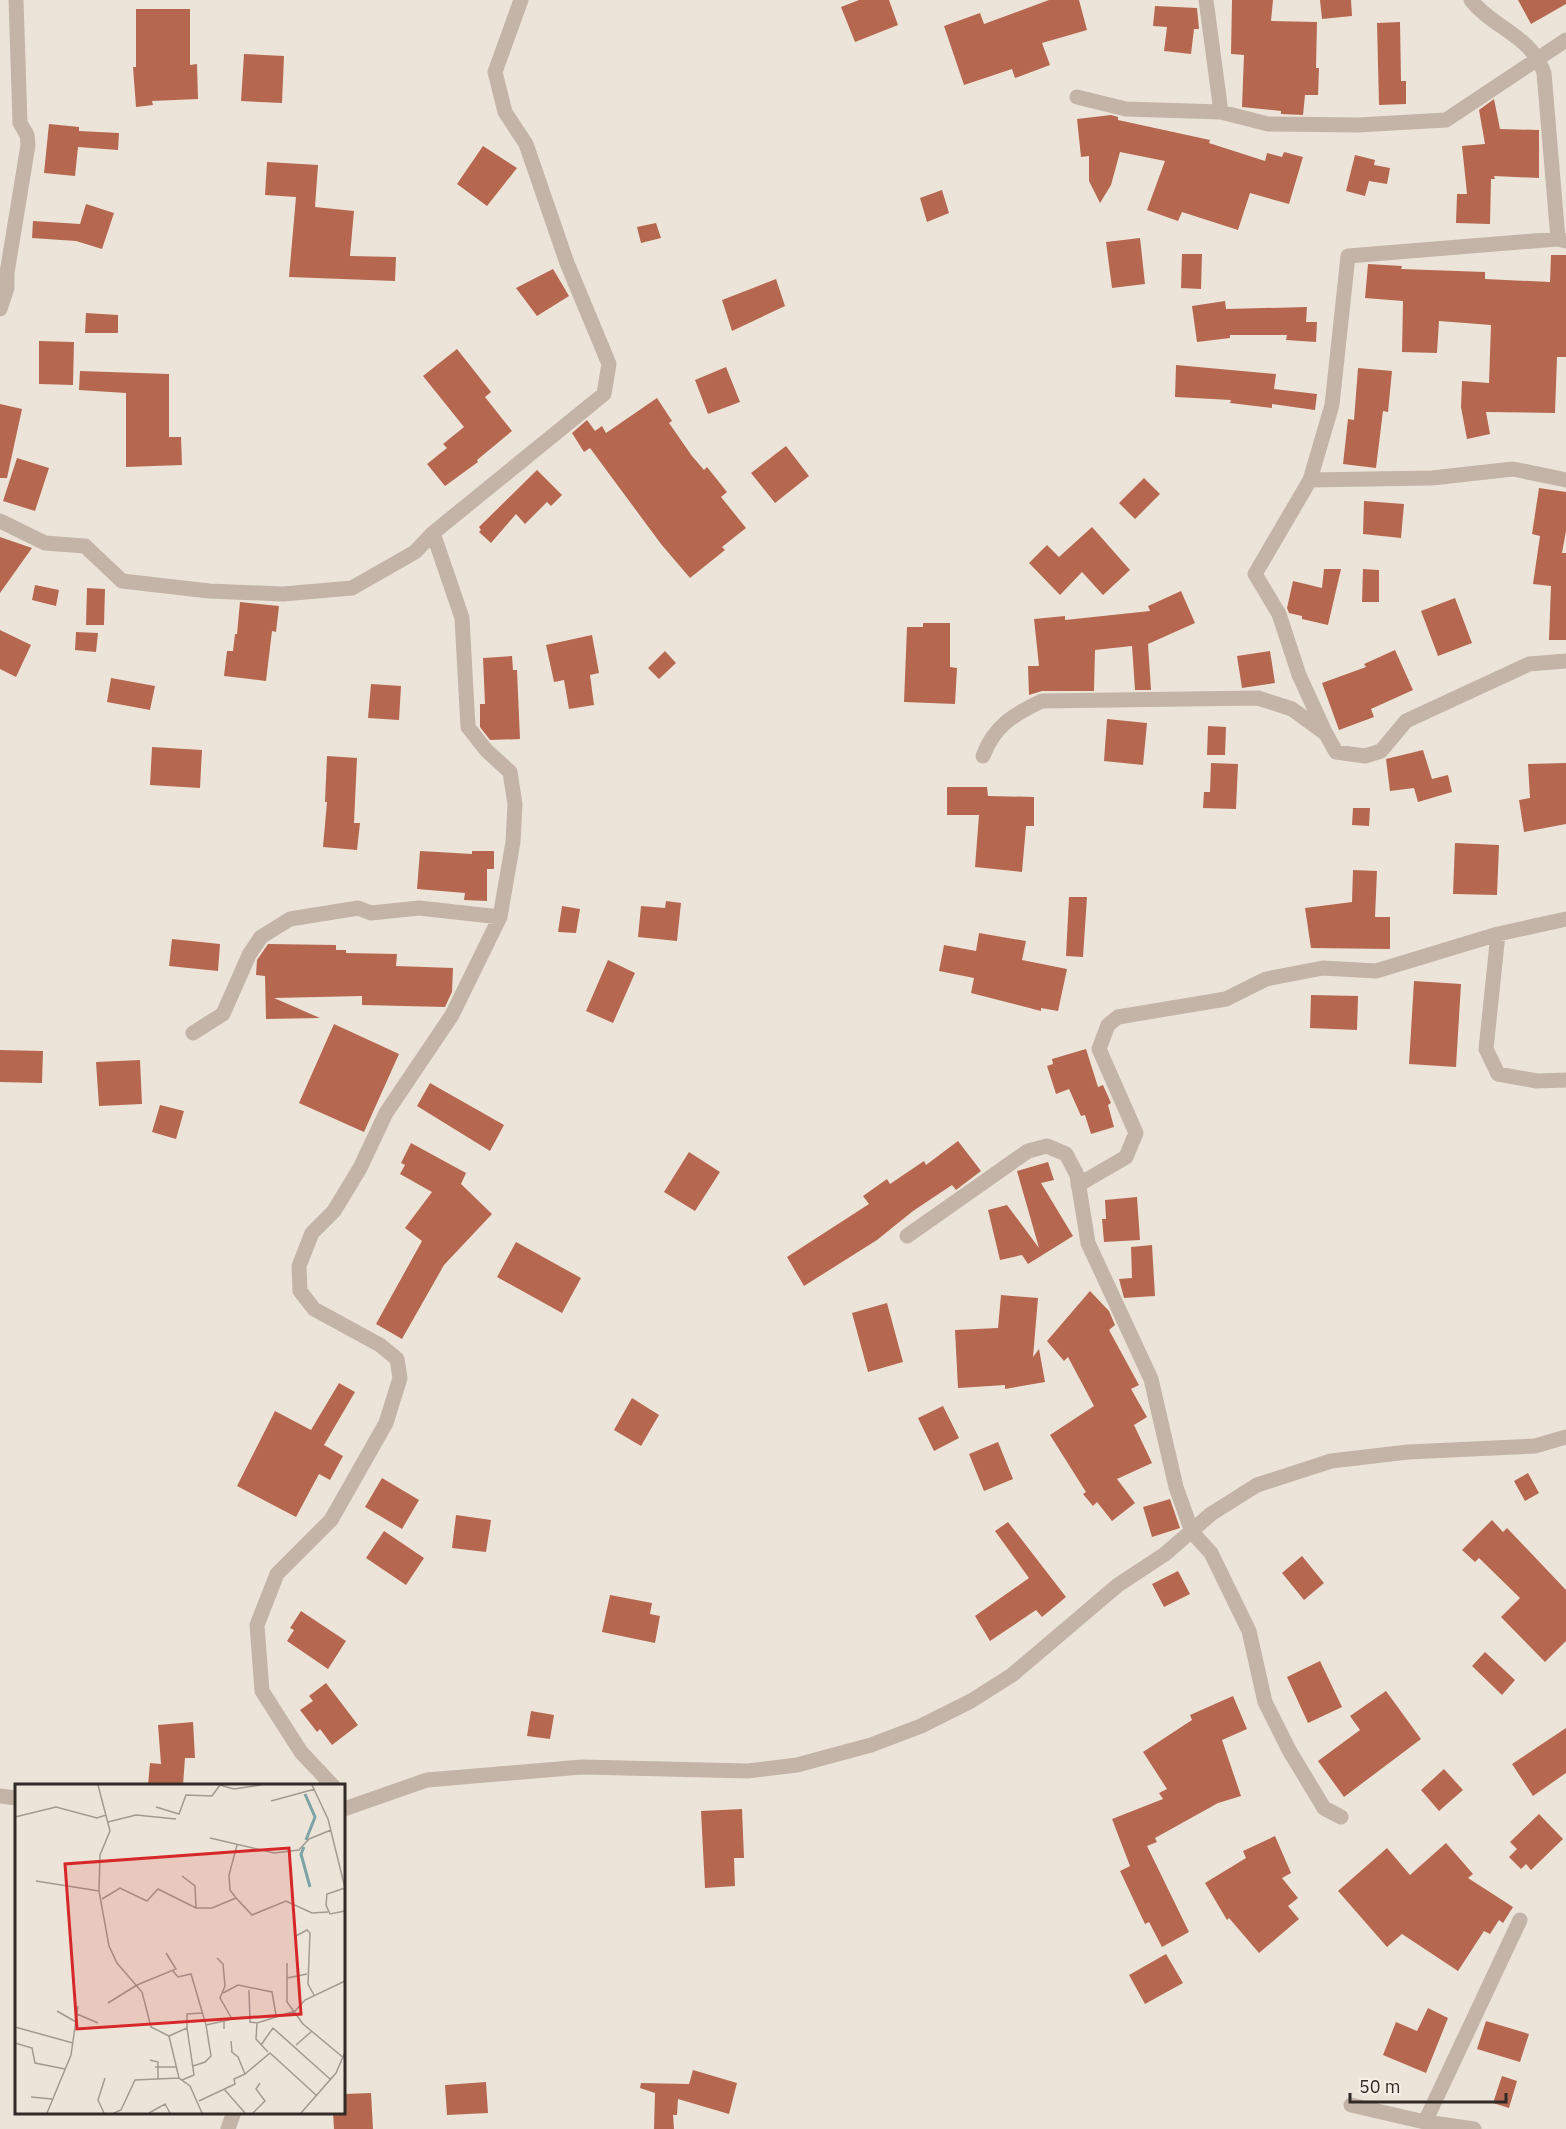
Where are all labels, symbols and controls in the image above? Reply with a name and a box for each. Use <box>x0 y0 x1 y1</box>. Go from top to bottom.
inset map <box>15 1784 345 2114</box>
scale bar <box>1350 2066 1506 2104</box>
text: 50 m <box>1359 2075 1401 2098</box>

